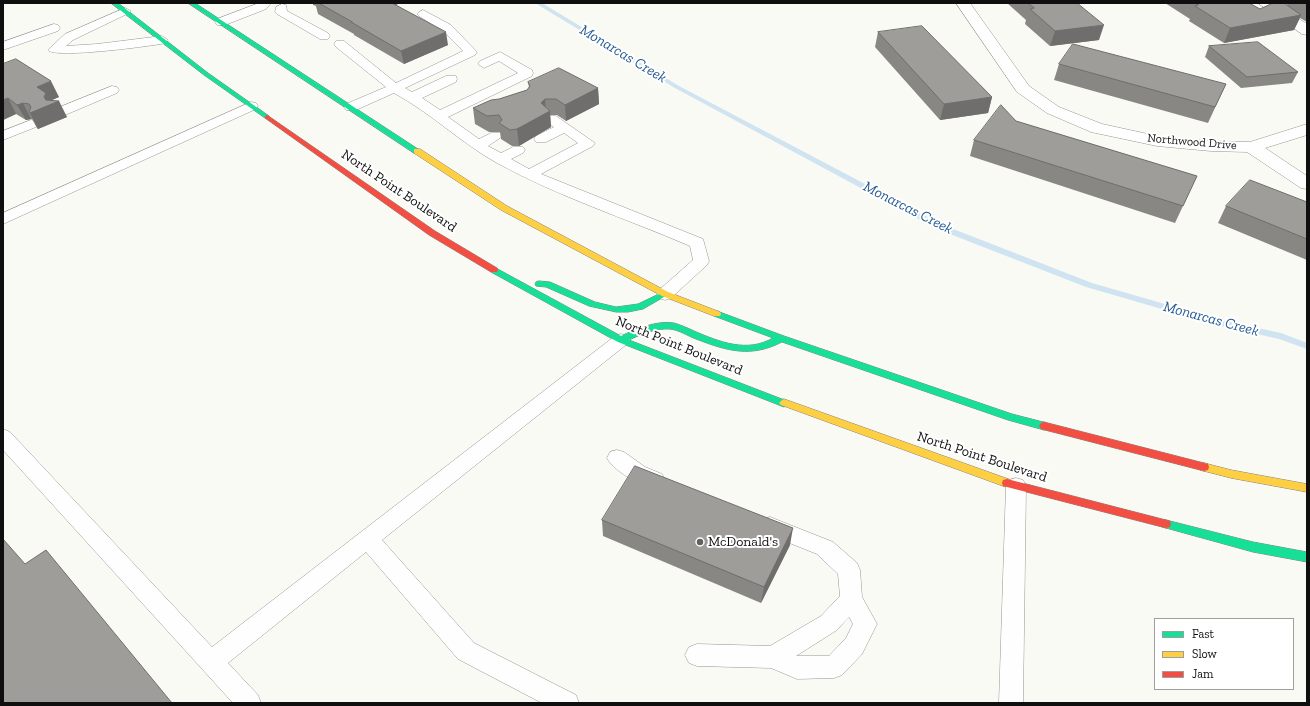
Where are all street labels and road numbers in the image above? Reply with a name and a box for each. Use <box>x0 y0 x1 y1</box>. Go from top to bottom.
street label: Northwood Drive <box>1147 131 1237 153</box>
street label: North Point Boulevard <box>338 146 460 236</box>
street label: North Point Boulevard <box>613 313 745 379</box>
street label: North Point Boulevard <box>915 428 1049 486</box>

